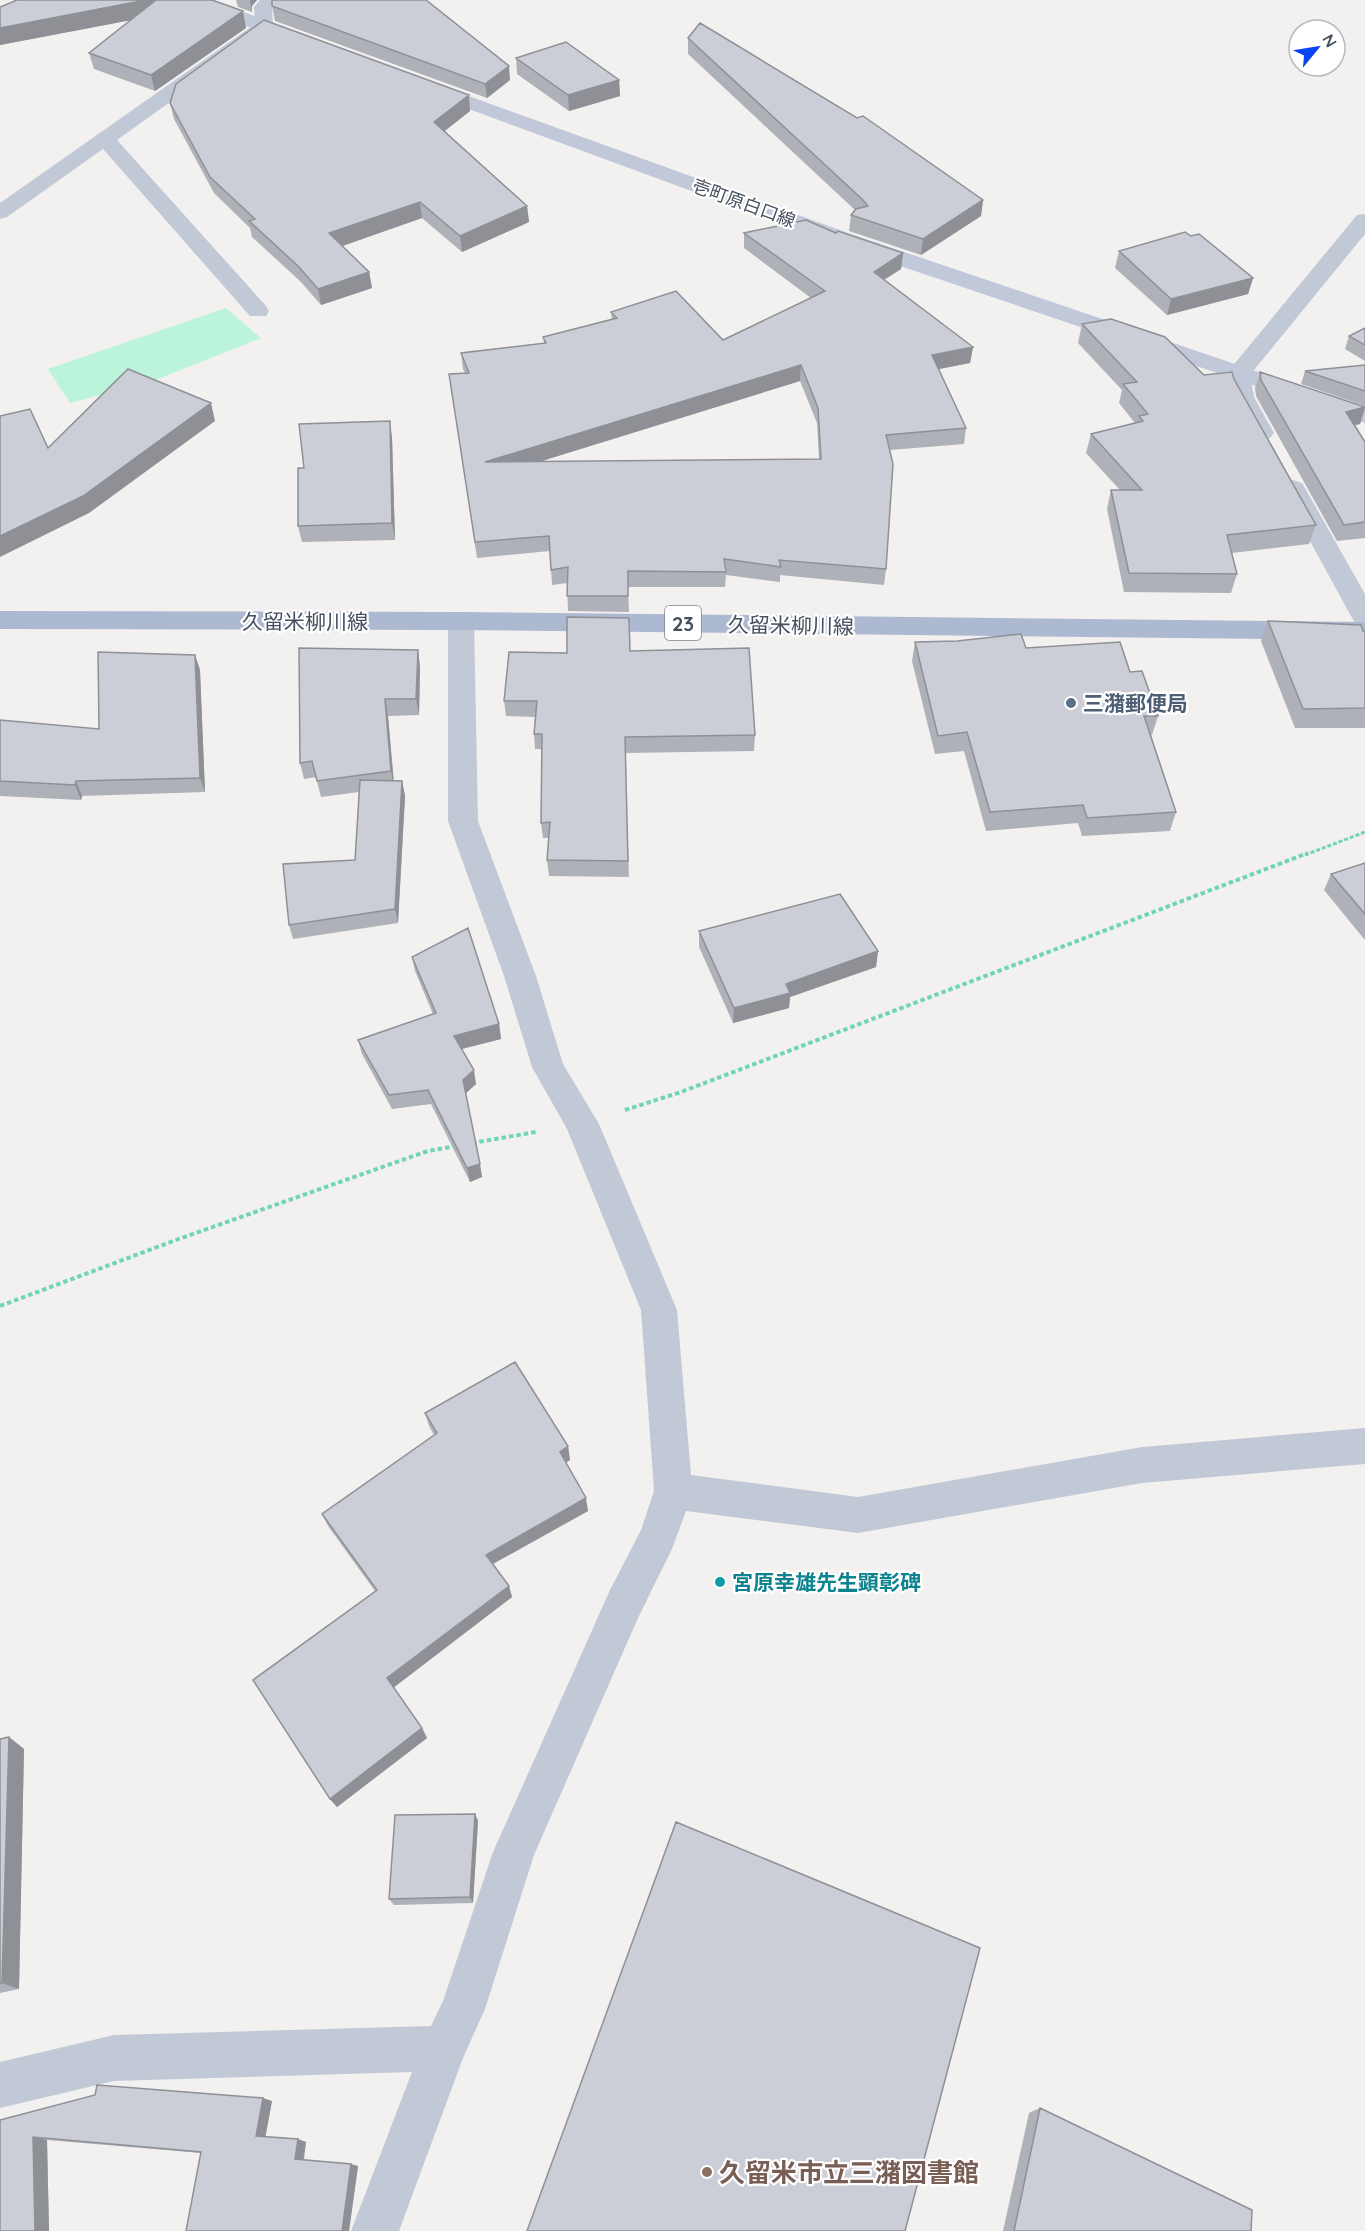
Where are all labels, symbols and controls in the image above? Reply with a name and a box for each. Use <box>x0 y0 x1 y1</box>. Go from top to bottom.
north arrow <box>1287 18 1347 78</box>
text: N <box>1318 30 1342 51</box>
street label: 壱町原白口線 <box>689 174 799 232</box>
road number: 23 <box>665 606 701 640</box>
street label: 久留米柳川線 <box>242 608 368 634</box>
street label: 久留米柳川線 <box>728 611 854 639</box>
place label: 三潴郵便局 <box>1083 690 1188 716</box>
marker: 三潴郵便局 <box>1064 696 1078 710</box>
place label: 宮原幸雄先生顕彰碑 <box>732 1569 921 1595</box>
marker: 宮原幸雄先生顕彰碑 <box>713 1575 727 1589</box>
place label: 久留米市立三潴図書館 <box>719 2156 979 2189</box>
marker: 久留米市立三潴図書館 <box>700 2165 714 2179</box>

